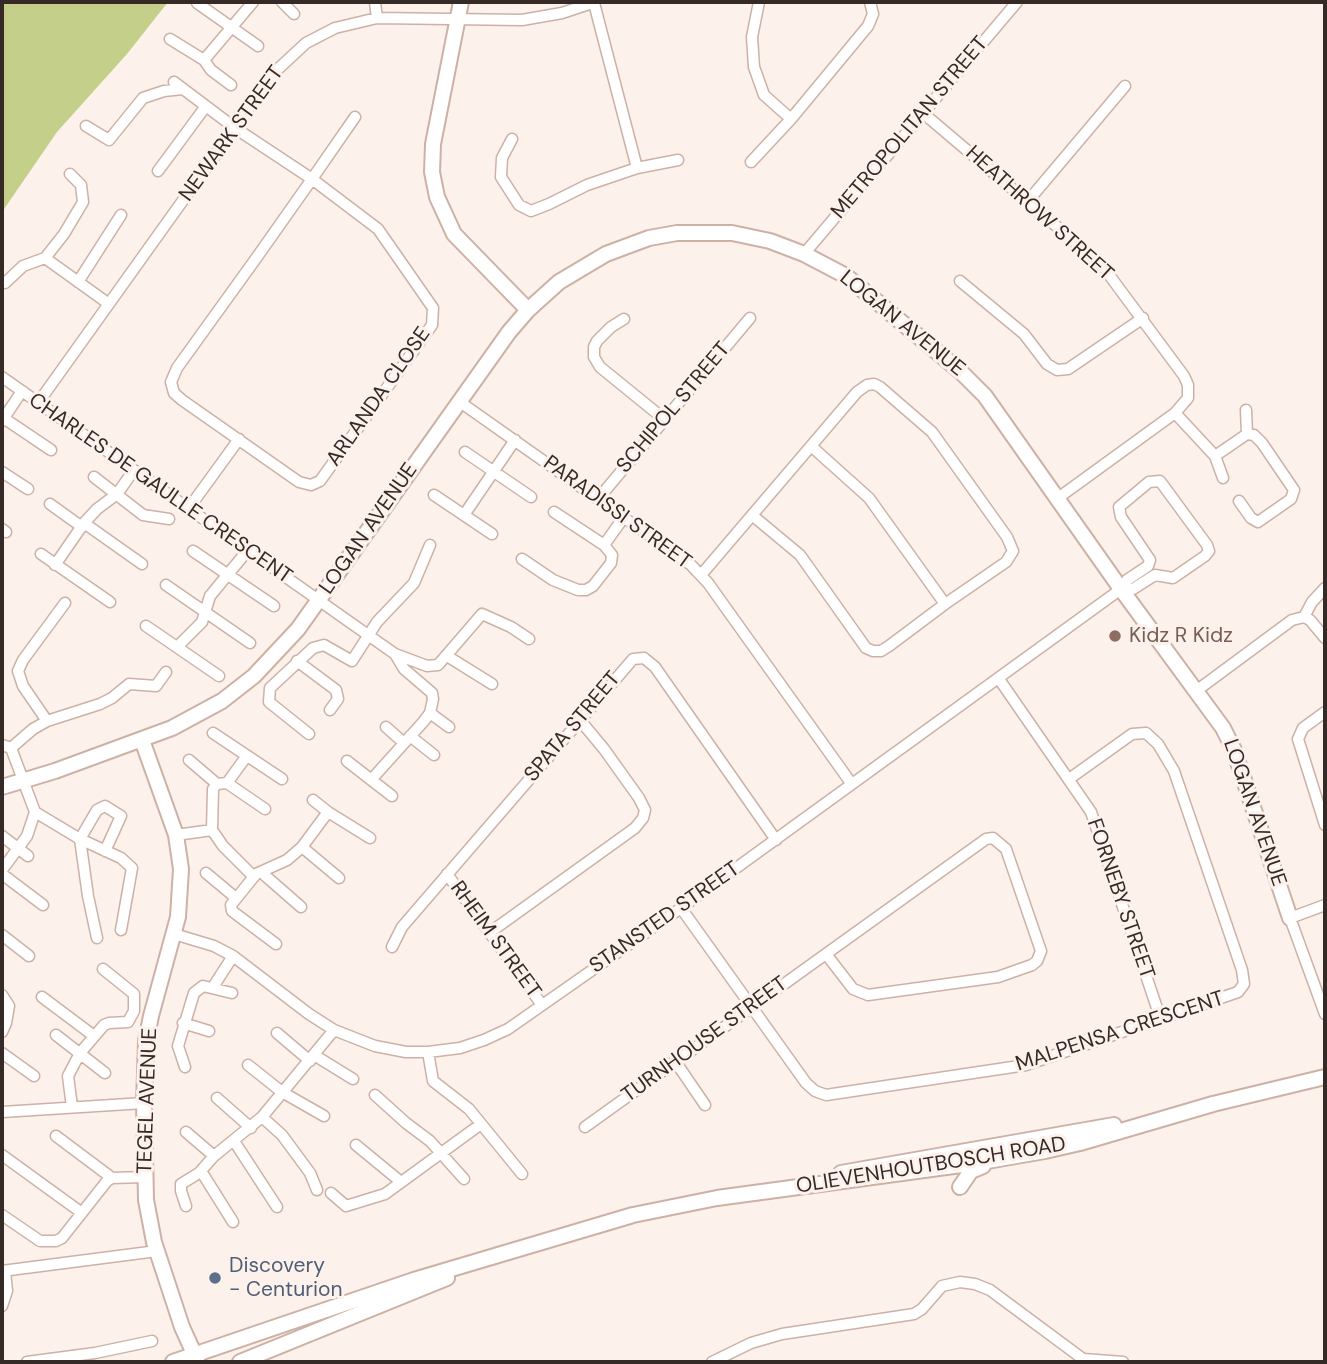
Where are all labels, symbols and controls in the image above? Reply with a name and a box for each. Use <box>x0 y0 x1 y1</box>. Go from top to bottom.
street label: METROPOLITAN STREET <box>826 32 994 224</box>
street label: NEWARK STREET <box>174 61 290 207</box>
street label: HEATHROW STREET <box>960 141 1118 287</box>
street label: LOGAN AVENUE <box>834 266 970 382</box>
street label: ARLANDA CLOSE <box>322 323 436 471</box>
street label: SCHIPOL STREET <box>612 337 736 479</box>
street label: CHARLES DE GAULLE CRESCENT <box>23 388 297 590</box>
street label: PARADISSI STREET <box>538 451 696 575</box>
street label: LOGAN AVENUE <box>315 459 423 599</box>
place label: Kidz R Kidz <box>1129 623 1233 649</box>
marker: Kidz R Kidz <box>1107 628 1123 644</box>
street label: SPATA STREET <box>520 667 626 787</box>
street label: LOGAN AVENUE <box>1217 736 1291 890</box>
street label: FORNEBY STREET <box>1081 816 1159 982</box>
street label: STANSTED STREET <box>585 857 745 979</box>
street label: RHEIM STREET <box>444 877 546 1003</box>
street label: TURNHOUSE STREET <box>617 972 793 1108</box>
street label: MALPENSA CRESCENT <box>1013 986 1227 1078</box>
street label: TEGEL AVENUE <box>133 1028 163 1174</box>
street label: OLIEVENHOUTBOSCH ROAD <box>794 1132 1068 1200</box>
place label: Discovery - Centurion <box>229 1253 343 1303</box>
marker: Discovery - Centurion <box>207 1270 223 1286</box>

